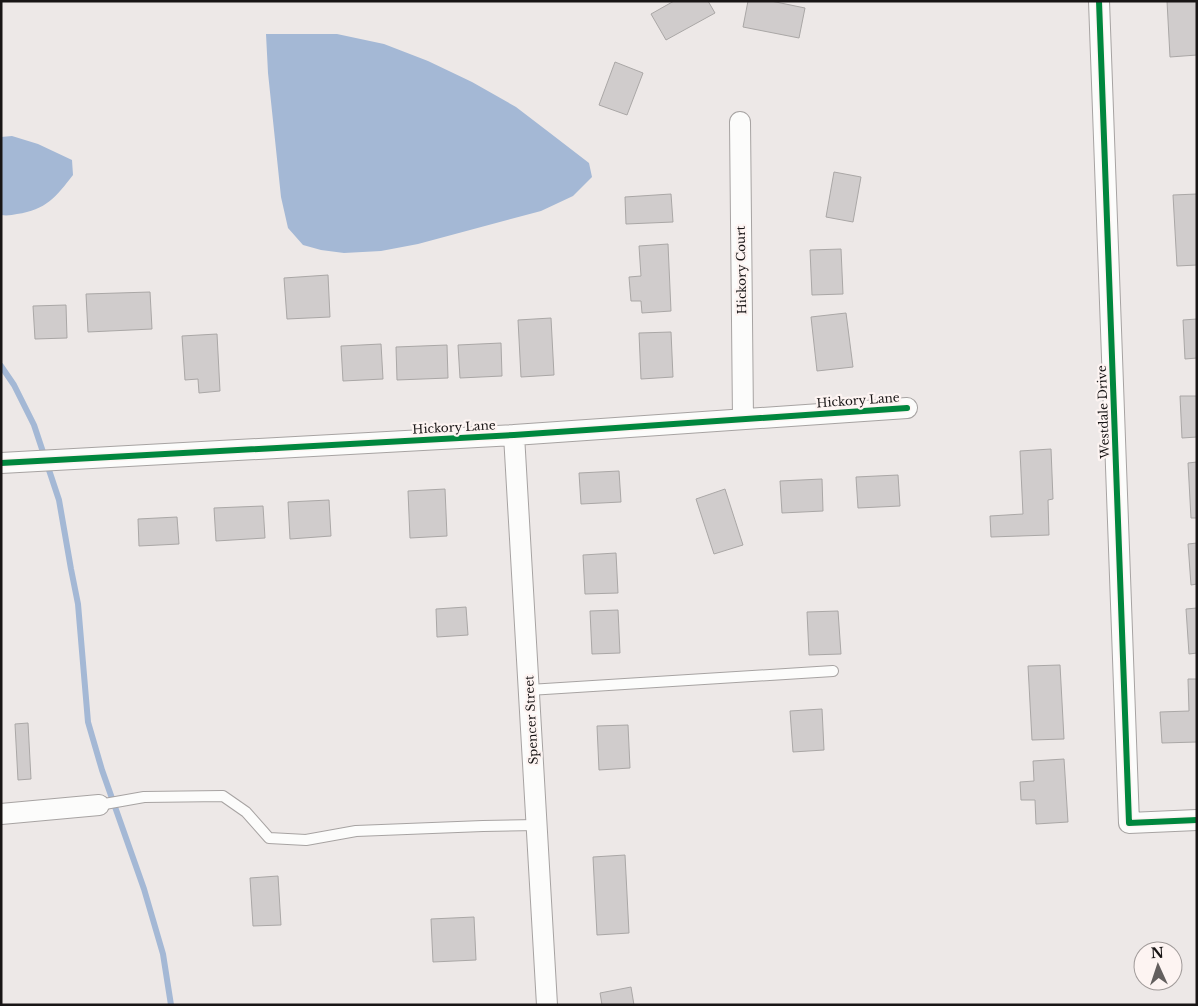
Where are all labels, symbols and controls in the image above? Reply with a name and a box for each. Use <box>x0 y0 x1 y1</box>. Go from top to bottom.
street label: Hickory Court <box>733 225 749 314</box>
street label: Westdale Drive <box>1094 365 1112 460</box>
street label: Hickory Lane <box>816 390 900 410</box>
street label: Hickory Lane <box>412 417 496 437</box>
street label: Spencer Street <box>521 675 541 765</box>
north arrow <box>1133 941 1183 991</box>
text: N <box>1150 944 1164 962</box>

